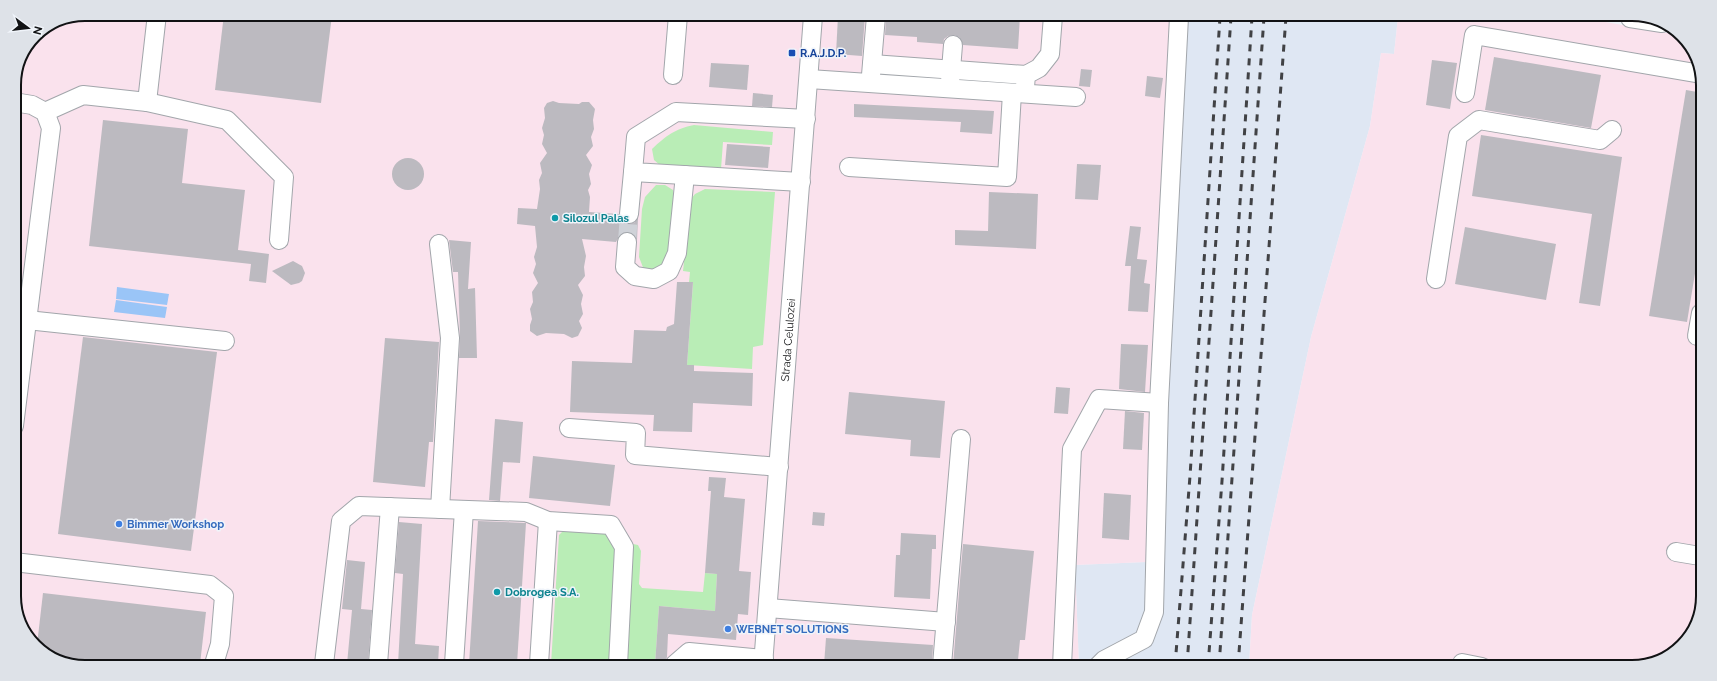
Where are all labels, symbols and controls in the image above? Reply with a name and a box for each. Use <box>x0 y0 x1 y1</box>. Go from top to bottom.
north arrow <box>8 8 48 48</box>
text: N <box>30 25 45 36</box>
place label: R.A.J.D.P. <box>800 47 846 60</box>
marker: R.A.J.D.P. <box>787 48 797 58</box>
place label: Silozul Palas <box>563 212 630 225</box>
marker: Silozul Palas <box>550 213 560 223</box>
street label: Strada Celulozei <box>779 298 798 382</box>
place label: Bimmer Workshop <box>127 518 224 531</box>
marker: Bimmer Workshop <box>114 519 124 529</box>
place label: Dobrogea S.A. <box>505 586 579 599</box>
marker: Dobrogea S.A. <box>492 587 502 597</box>
place label: WEBNET SOLUTIONS <box>736 623 849 636</box>
marker: WEBNET SOLUTIONS <box>723 624 733 634</box>

